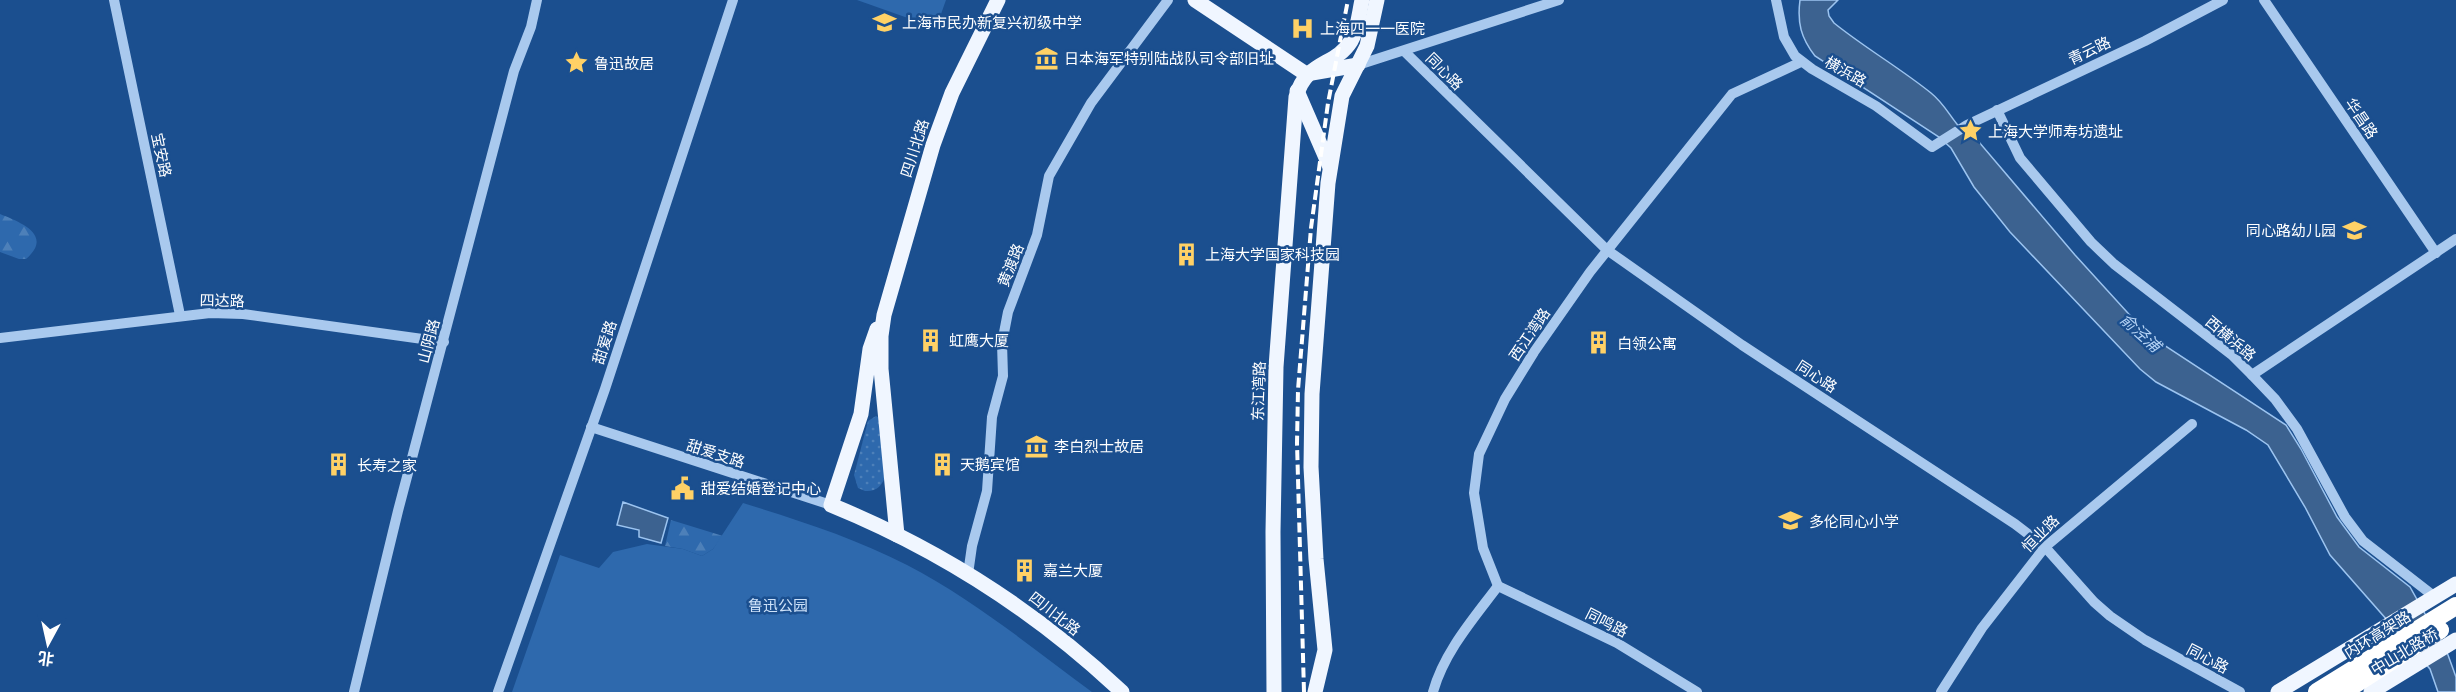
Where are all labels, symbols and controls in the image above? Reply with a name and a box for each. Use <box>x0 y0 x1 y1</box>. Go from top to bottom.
school or university icon: 上海市民办新复兴初级中学 <box>871 9 897 35</box>
place label: 上海市民办新复兴初级中学 <box>902 13 1082 31</box>
hospital icon: 上海四一一医院 <box>1289 15 1315 41</box>
place label: 上海四一一医院 <box>1320 19 1425 37</box>
street label: 青云路 <box>2065 32 2113 68</box>
museum icon: 日本海军特别陆战队司令部旧址 <box>1033 45 1059 71</box>
place label: 日本海军特别陆战队司令部旧址 <box>1064 49 1274 67</box>
street label: 同心路 <box>1423 49 1467 93</box>
place icon: 鲁迅故居 <box>563 50 589 76</box>
street label: 横浜路 <box>1822 52 1870 90</box>
place label: 鲁迅故居 <box>594 54 654 72</box>
street label: 华昌路 <box>2342 94 2382 142</box>
street label: 四川北路 <box>896 117 932 179</box>
place icon: 上海大学师寿坊遗址 <box>1957 118 1983 144</box>
place label: 上海大学师寿坊遗址 <box>1988 122 2123 140</box>
street label: 宝安路 <box>149 131 175 179</box>
school or university icon: 同心路幼儿园 <box>2341 217 2367 243</box>
place label: 同心路幼儿园 <box>2246 221 2336 239</box>
street label: 黄渡路 <box>993 241 1027 289</box>
building icon: 上海大学国家科技园 <box>1174 241 1200 267</box>
place label: 上海大学国家科技园 <box>1205 245 1340 263</box>
street label: 四达路 <box>199 291 245 309</box>
street label: 西江湾路 <box>1505 304 1553 364</box>
water label: 俞泾浦 <box>2117 309 2167 357</box>
street label: 西横浜路 <box>2202 312 2260 364</box>
street label: 山阴路 <box>413 317 443 365</box>
street label: 甜爱路 <box>588 318 620 366</box>
building icon: 虹鹰大厦 <box>918 327 944 353</box>
building icon: 白领公寓 <box>1586 330 1612 356</box>
place label: 虹鹰大厦 <box>949 331 1009 349</box>
place label: 白领公寓 <box>1617 334 1677 352</box>
street label: 同心路 <box>1793 356 1841 396</box>
street label: 东江湾路 <box>1248 361 1268 421</box>
museum icon: 李白烈士故居 <box>1023 433 1049 459</box>
street label: 甜爱支路 <box>685 435 747 471</box>
place label: 李白烈士故居 <box>1054 437 1144 455</box>
building icon: 天鹅宾馆 <box>929 451 955 477</box>
building icon: 长寿之家 <box>326 452 352 478</box>
place label: 天鹅宾馆 <box>960 455 1020 473</box>
place label: 长寿之家 <box>357 456 417 474</box>
public building icon: 甜爱结婚登记中心 <box>670 475 696 501</box>
place label: 甜爱结婚登记中心 <box>701 479 821 497</box>
school or university icon: 多伦同心小学 <box>1778 508 1804 534</box>
street label: 恒业路 <box>2018 511 2062 555</box>
place label: 多伦同心小学 <box>1809 512 1899 530</box>
building icon: 嘉兰大厦 <box>1012 557 1038 583</box>
place label: 嘉兰大厦 <box>1043 561 1103 579</box>
street label: 四川北路 <box>1026 587 1084 639</box>
park label: 鲁迅公园 <box>748 596 808 614</box>
street label: 同鸣路 <box>1583 604 1631 640</box>
street label: 内环高架路 <box>2340 606 2414 662</box>
north arrow <box>18 614 78 674</box>
street label: 中山北路桥 <box>2367 624 2441 678</box>
street label: 同心路 <box>2184 639 2232 677</box>
text: 北 <box>37 649 55 670</box>

